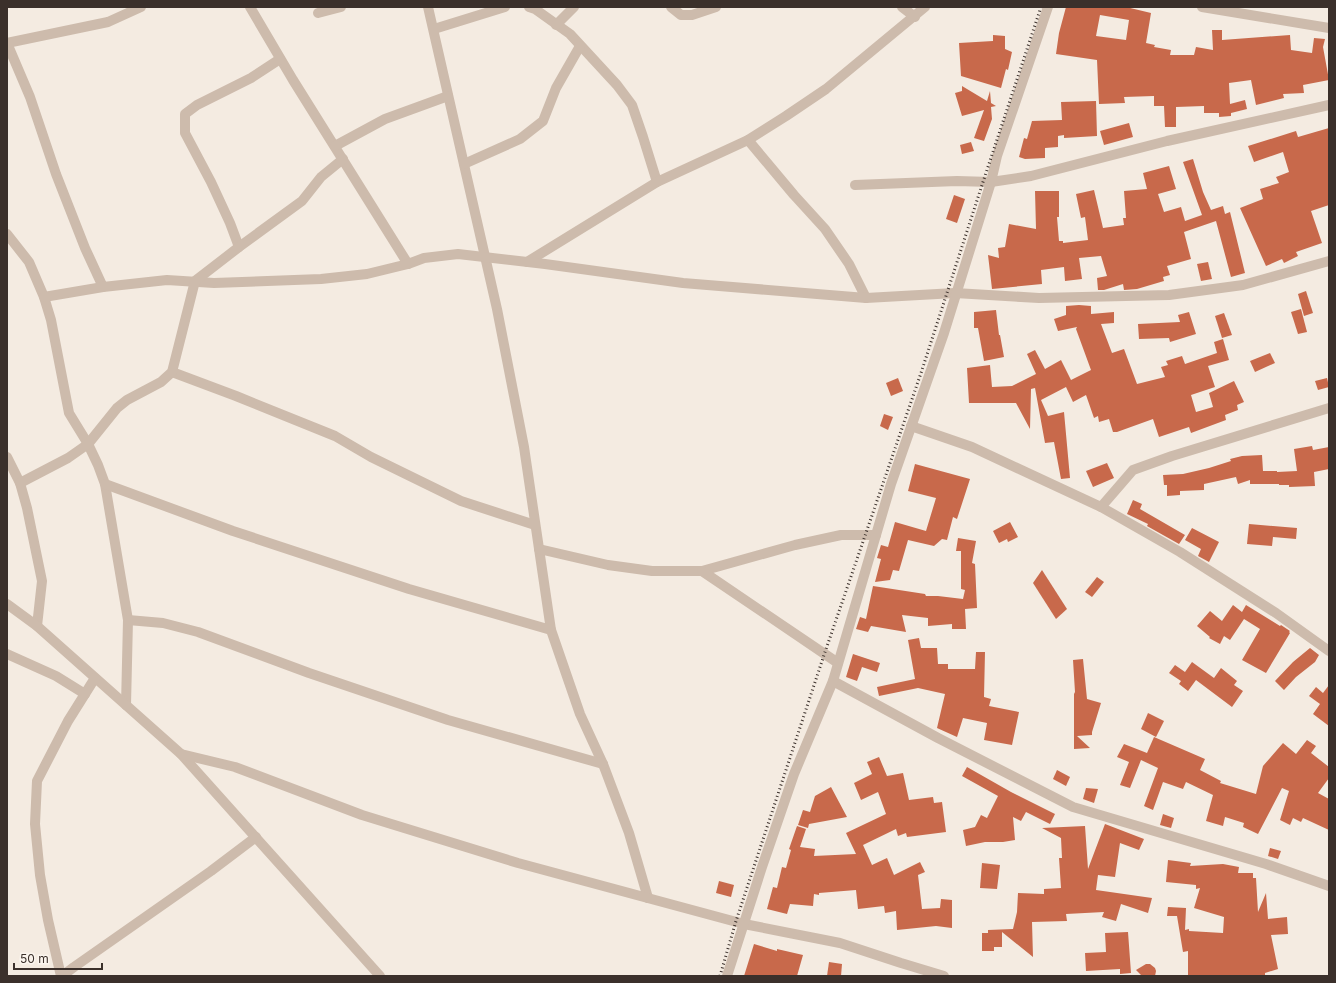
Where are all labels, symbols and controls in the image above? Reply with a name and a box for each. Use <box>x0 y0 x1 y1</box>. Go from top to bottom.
scale bar <box>14 945 102 971</box>
text: 50 m <box>20 951 49 966</box>

